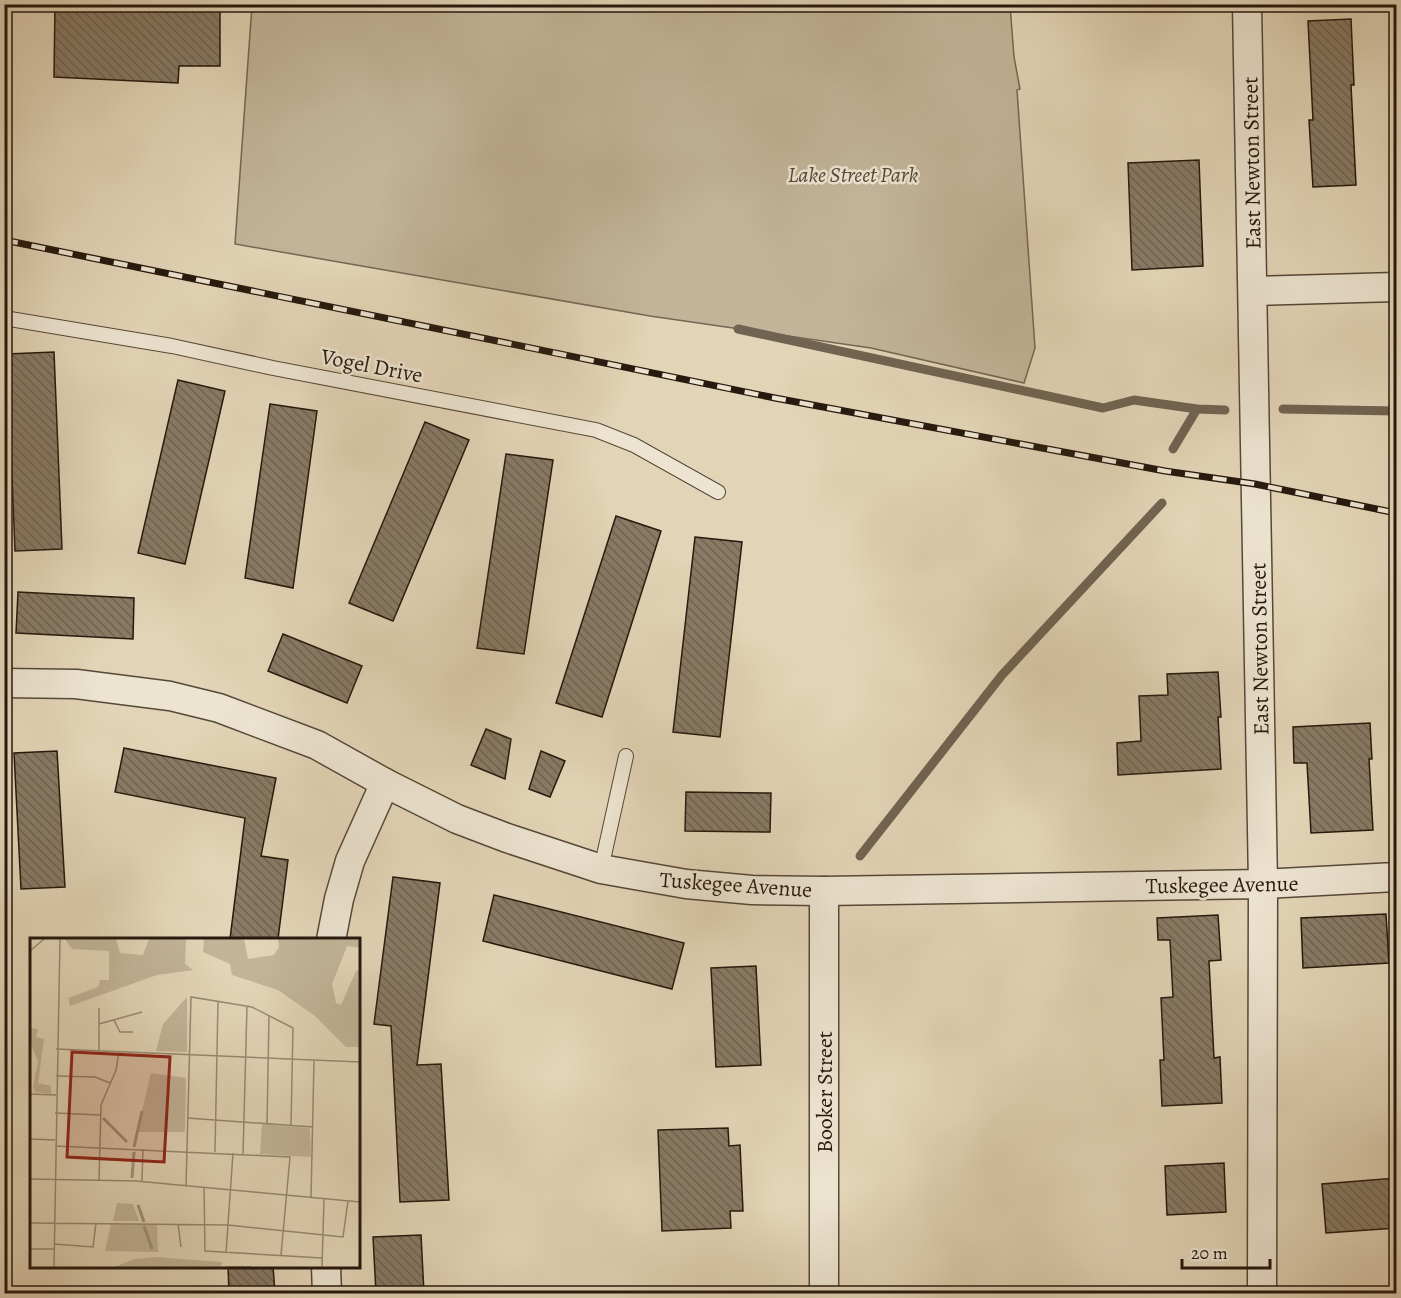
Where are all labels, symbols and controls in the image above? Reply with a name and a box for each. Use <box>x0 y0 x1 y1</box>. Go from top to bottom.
street label: East Newton Street <box>1235 76 1269 250</box>
park label: Lake Street Park <box>788 160 918 190</box>
street label: Vogel Drive <box>318 341 425 391</box>
street label: East Newton Street <box>1243 562 1277 736</box>
street label: Tuskegee Avenue <box>659 865 813 905</box>
street label: Tuskegee Avenue <box>1145 869 1299 901</box>
inset map <box>30 938 360 1268</box>
street label: Booker Street <box>810 1031 840 1153</box>
scale bar <box>1182 1232 1270 1270</box>
text: 20 m <box>1191 1241 1228 1265</box>

